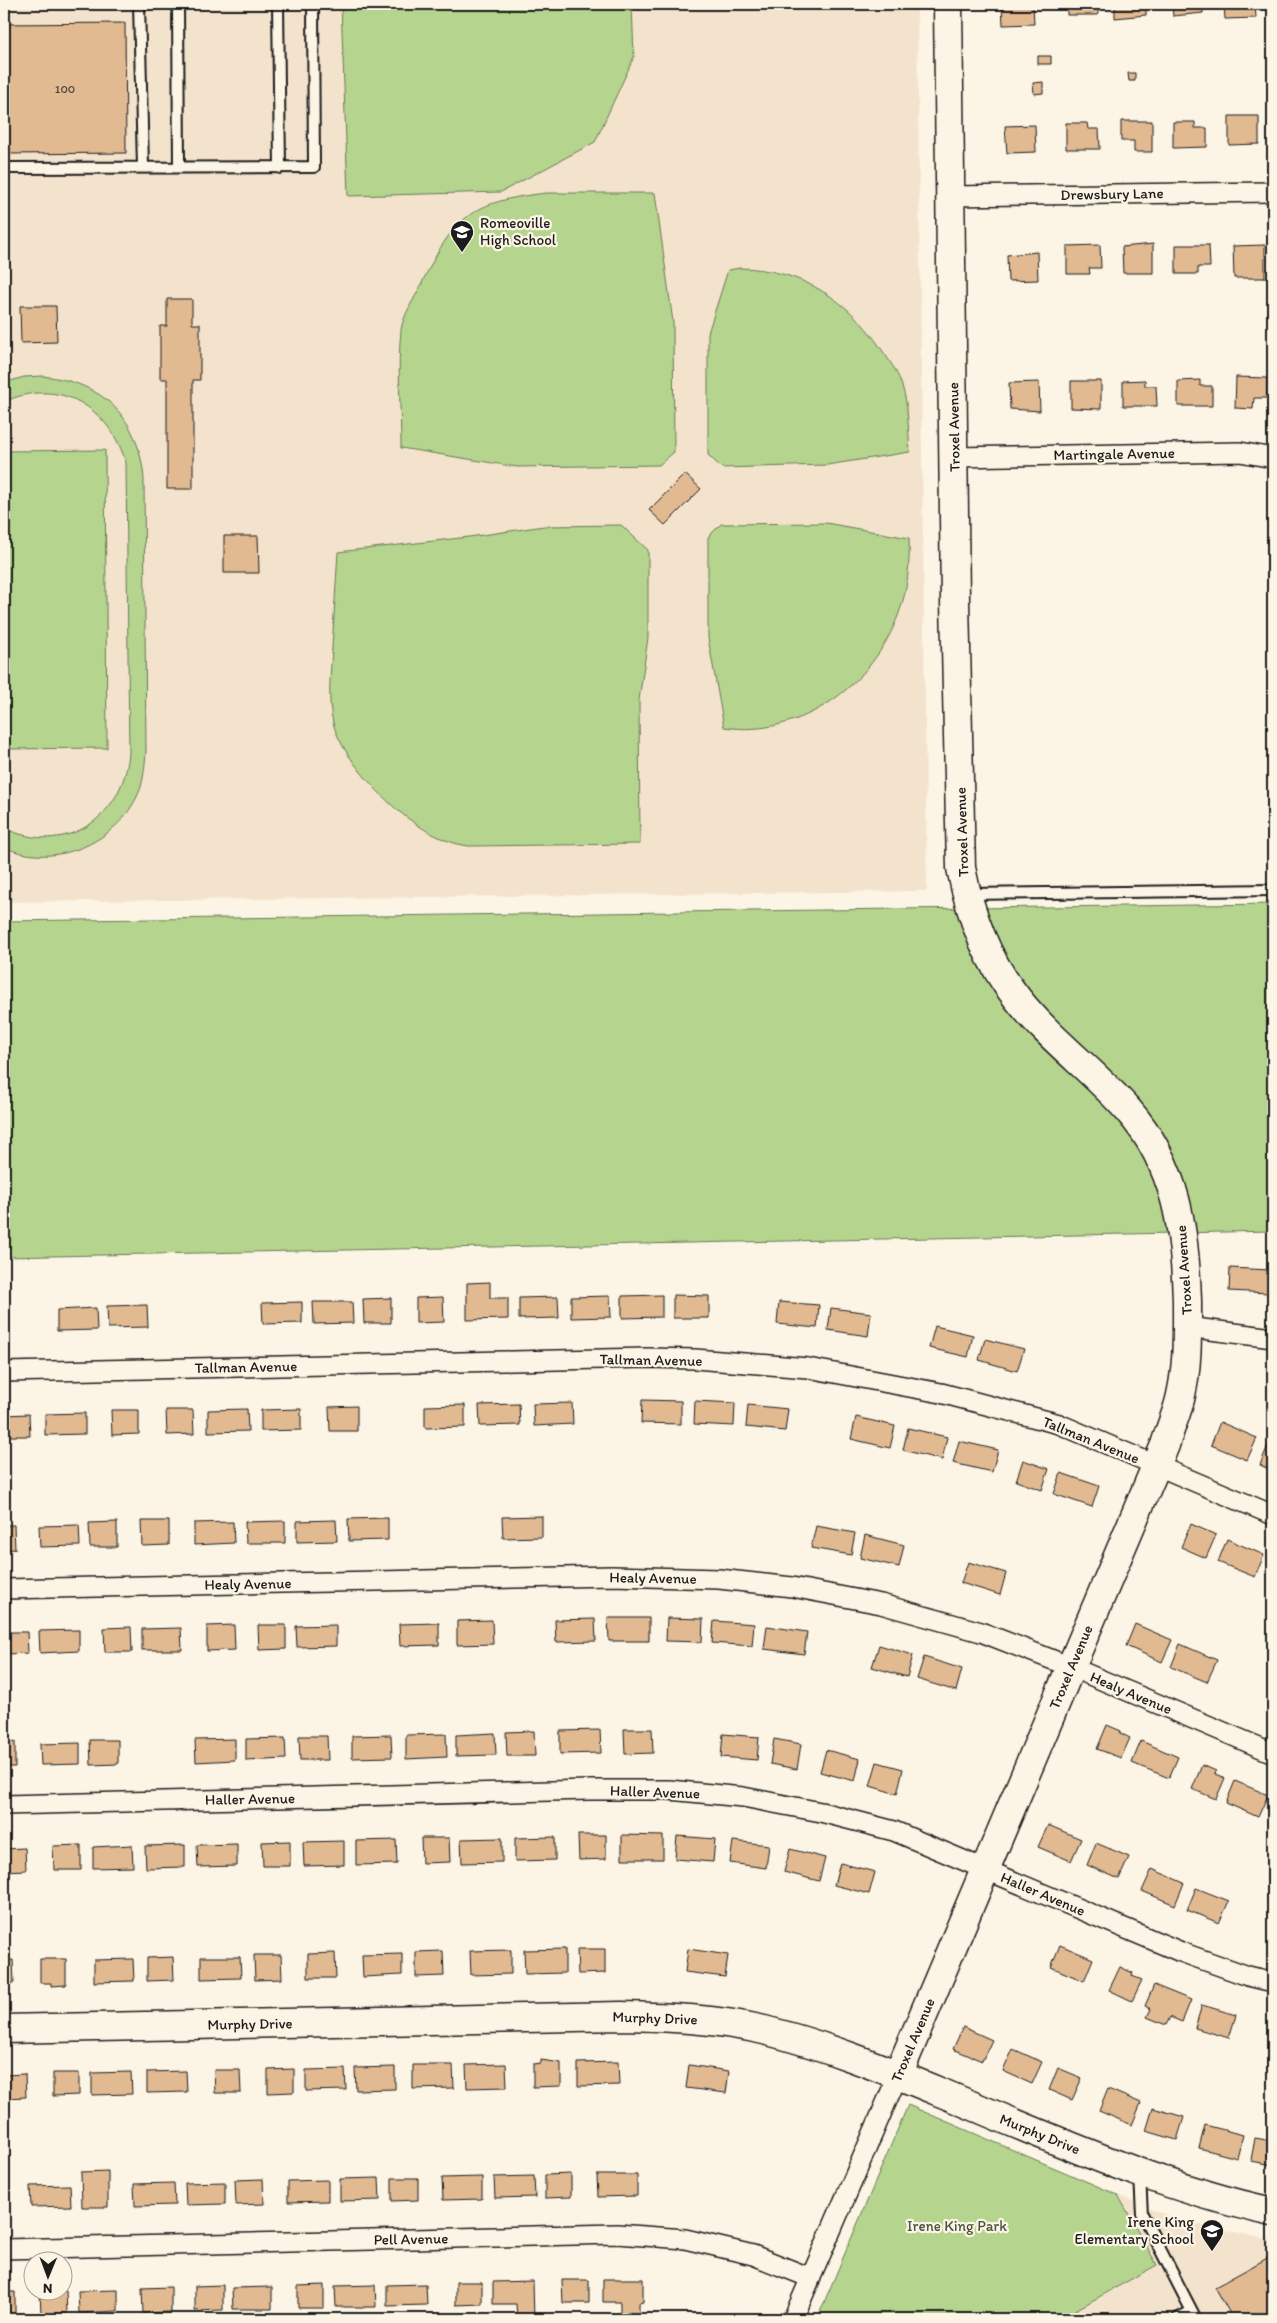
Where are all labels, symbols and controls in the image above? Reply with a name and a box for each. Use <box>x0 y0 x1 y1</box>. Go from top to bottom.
house number: 100 <box>55 82 75 96</box>
street label: Drewsbury Lane <box>1060 184 1164 204</box>
place label: Romeoville High School <box>480 214 557 249</box>
school or university icon: Romeoville High School <box>449 219 475 253</box>
street label: Troxel Avenue <box>944 382 964 472</box>
street label: Martingale Avenue <box>1053 444 1175 464</box>
street label: Troxel Avenue <box>951 787 973 877</box>
street label: Troxel Avenue <box>1172 1225 1196 1315</box>
street label: Tallman Avenue <box>599 1350 703 1370</box>
street label: Tallman Avenue <box>194 1357 298 1377</box>
street label: Tallman Avenue <box>1040 1412 1142 1468</box>
street label: Healy Avenue <box>609 1568 697 1588</box>
street label: Healy Avenue <box>204 1574 292 1594</box>
street label: Troxel Avenue <box>1045 1622 1097 1712</box>
street label: Healy Avenue <box>1087 1668 1175 1718</box>
street label: Haller Avenue <box>610 1781 700 1803</box>
street label: Haller Avenue <box>205 1789 295 1809</box>
street label: Haller Avenue <box>998 1868 1088 1920</box>
street label: Troxel Avenue <box>887 1995 939 2085</box>
street label: Murphy Drive <box>612 2008 698 2028</box>
street label: Murphy Drive <box>207 2014 293 2034</box>
street label: Murphy Drive <box>997 2110 1083 2158</box>
place label: Irene King Elementary School <box>1074 2213 1195 2248</box>
park label: Irene King Park <box>907 2217 1007 2235</box>
school or university icon: Irene King Elementary School <box>1199 2218 1225 2252</box>
street label: Pell Avenue <box>373 2229 449 2249</box>
north arrow <box>22 2250 72 2300</box>
text: N <box>43 2280 53 2297</box>

